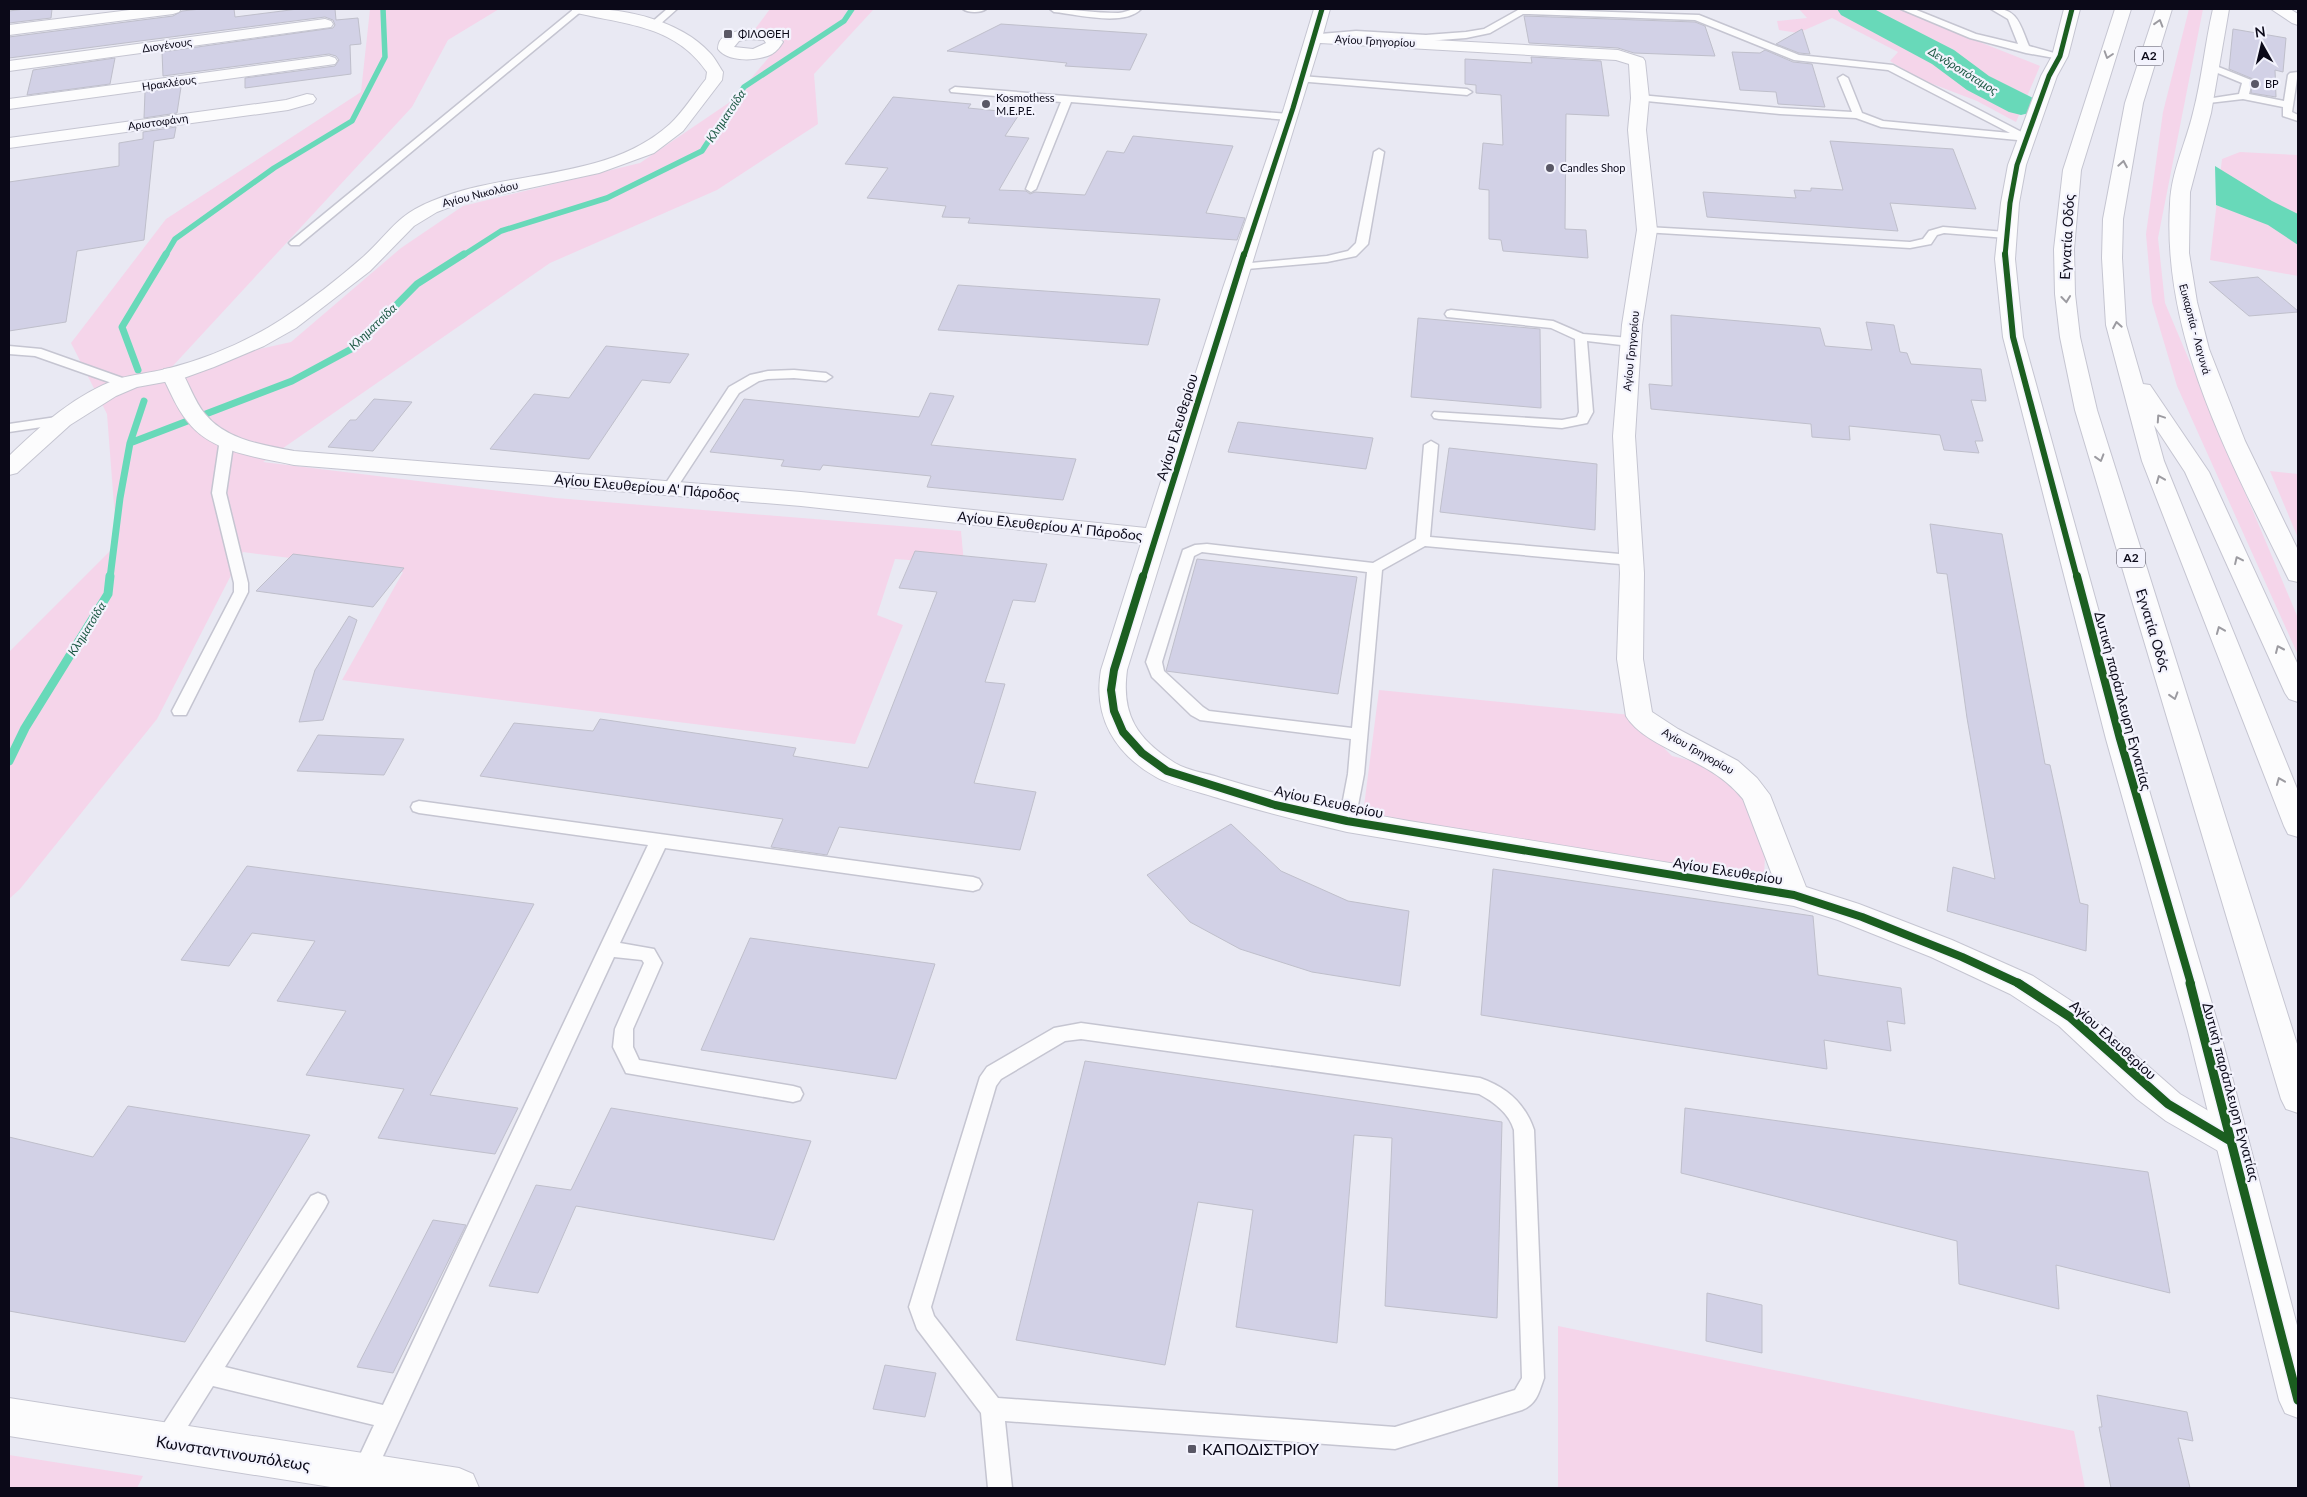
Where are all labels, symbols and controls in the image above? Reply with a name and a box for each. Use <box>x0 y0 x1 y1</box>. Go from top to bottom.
one-way arrow <box>2154 20 2164 28</box>
north arrow <box>2237 20 2287 70</box>
text: N <box>2254 22 2267 41</box>
place label: ΦΙΛΟΘΕΗ <box>738 27 790 40</box>
marker: ΦΙΛΟΘΕΗ <box>722 28 734 40</box>
street label: Αγίου Γρηγορίου <box>1334 32 1416 49</box>
street label: Διογένους <box>141 35 193 54</box>
water label: Δενδροπόταμος <box>1925 43 2001 98</box>
road number: Α2 <box>2135 46 2163 66</box>
one-way arrow <box>2104 51 2114 59</box>
street label: Ηρακλέους <box>141 72 197 93</box>
place label: BP <box>2265 77 2279 90</box>
marker: BP <box>2249 78 2261 90</box>
water label: Κληματσίδα <box>702 86 749 145</box>
place label: Kosmothess M.E.P.E. <box>996 91 1055 117</box>
marker: Kosmothess M.E.P.E. <box>980 98 992 110</box>
street label: Αριστοφάνη <box>127 111 189 132</box>
one-way arrow <box>2118 160 2128 169</box>
place label: Candles Shop <box>1560 161 1626 174</box>
marker: Candles Shop <box>1544 162 1556 174</box>
street label: Αγίου Νικολάου <box>440 178 519 209</box>
street label: Εγνατία Οδός <box>2056 193 2077 280</box>
street label: Ευκαρπία - Λαγυνά <box>2177 282 2214 376</box>
one-way arrow <box>2060 295 2071 303</box>
water label: Κληματσίδα <box>346 300 400 353</box>
street label: Αγίου Γρηγορίου <box>1620 310 1641 392</box>
one-way arrow <box>2113 321 2123 330</box>
street label: Αγίου Ελευθερίου <box>1152 371 1201 482</box>
one-way arrow <box>2157 414 2167 423</box>
one-way arrow <box>2095 453 2105 461</box>
street label: Αγίου Ελευθερίου Α' Πάροδος <box>554 470 741 503</box>
one-way arrow <box>2155 475 2166 484</box>
street label: Αγίου Ελευθερίου Α' Πάροδος <box>957 507 1144 544</box>
road number: Α2 <box>2117 548 2145 568</box>
one-way arrow <box>2234 556 2245 565</box>
street label: Εγνατία Οδός <box>2133 586 2174 674</box>
water label: Κληματσίδα <box>64 599 109 658</box>
street label: Δυτική παράπλευρη Εγνατίας <box>2091 610 2156 793</box>
one-way arrow <box>2216 626 2226 635</box>
one-way arrow <box>2274 645 2285 654</box>
one-way arrow <box>2168 692 2178 700</box>
street label: Αγίου Γρηγορίου <box>1660 725 1736 776</box>
one-way arrow <box>2276 777 2286 786</box>
street label: Αγίου Ελευθερίου <box>1273 782 1385 821</box>
street label: Αγίου Ελευθερίου <box>1672 853 1784 888</box>
street label: Αγίου Ελευθερίου <box>2066 996 2160 1083</box>
street label: Δυτική παράπλευρη Εγνατίας <box>2199 1001 2264 1184</box>
street label: Κωνσταντινουπόλεως <box>155 1431 312 1474</box>
place label: ΚΑΠΟΔΙΣΤΡΙΟΥ <box>1202 1439 1319 1458</box>
marker: ΚΑΠΟΔΙΣΤΡΙΟΥ <box>1186 1443 1198 1455</box>

